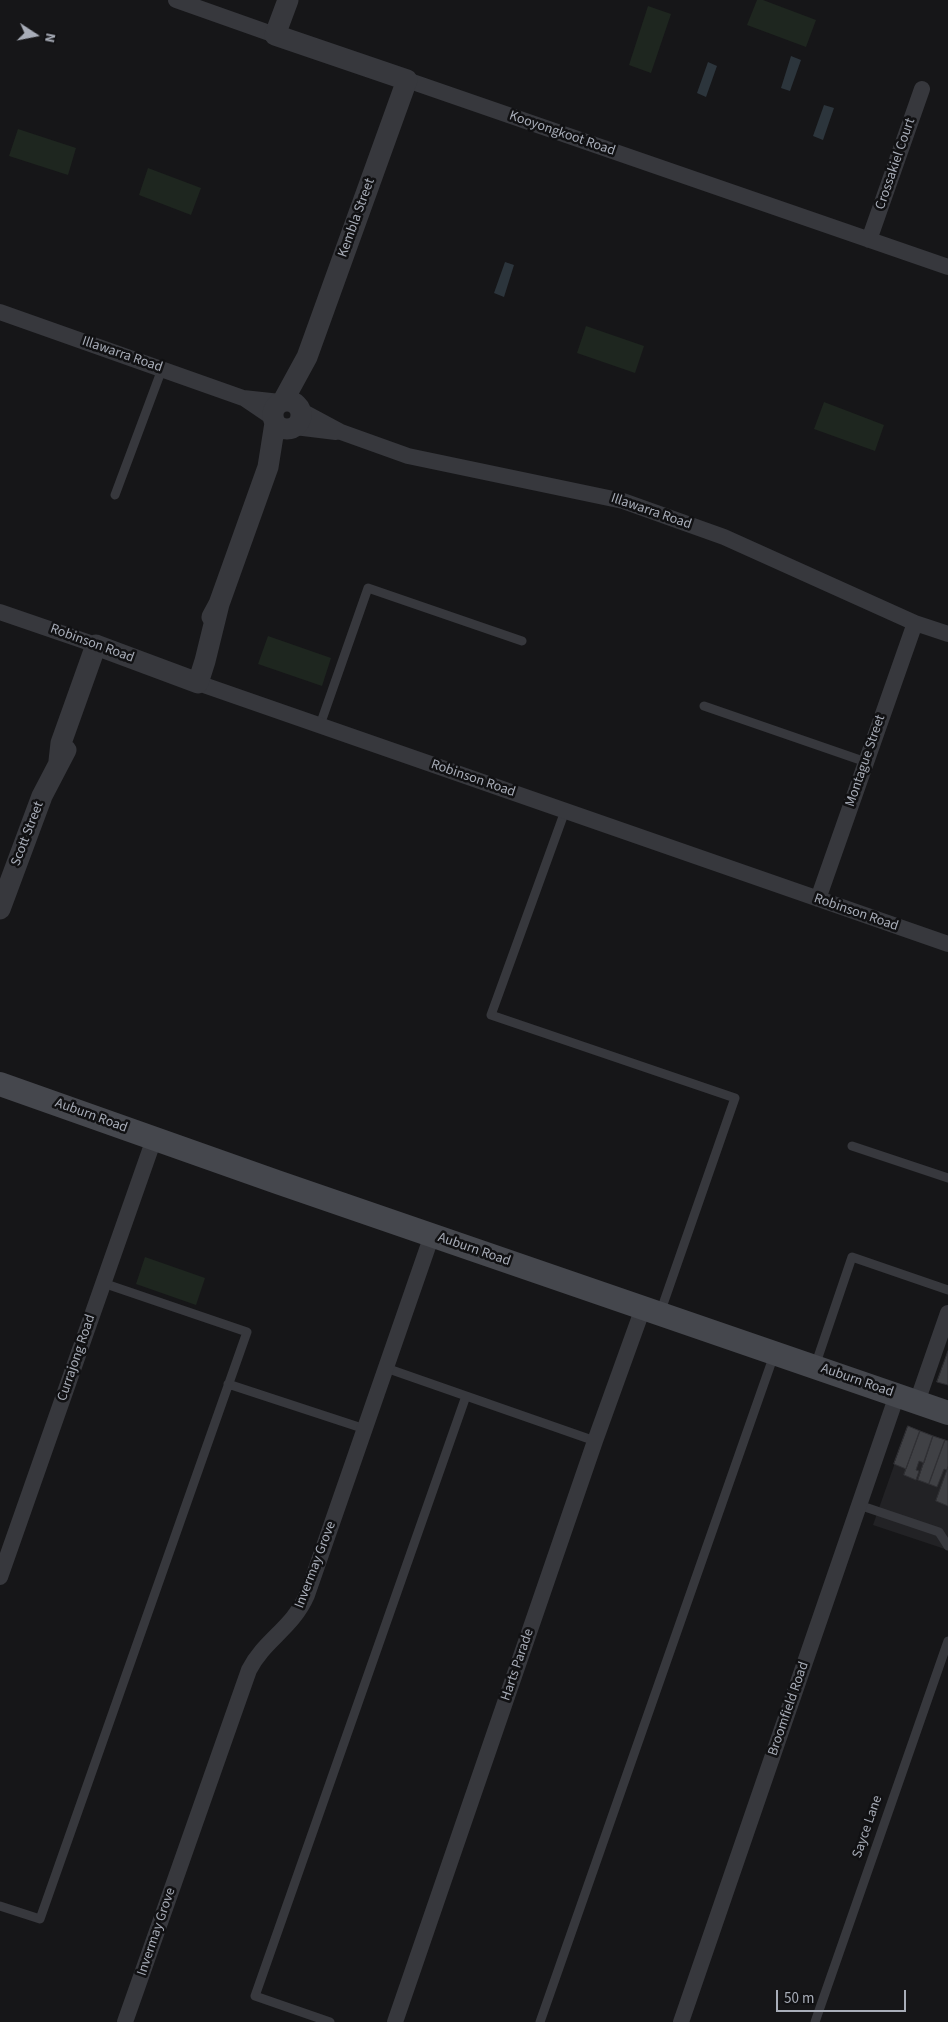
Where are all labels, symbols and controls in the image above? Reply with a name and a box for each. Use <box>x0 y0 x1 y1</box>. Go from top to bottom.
north arrow <box>10 10 60 60</box>
text: N <box>39 31 60 44</box>
street label: Kooyongkoot Road <box>507 108 617 160</box>
street label: Crossakiel Court <box>873 116 919 212</box>
street label: Kembla Street <box>335 176 379 260</box>
street label: Illawarra Road <box>79 333 165 377</box>
street label: Illawarra Road <box>608 490 694 534</box>
street label: Robinson Road <box>48 621 136 667</box>
street label: Montague Street <box>842 713 890 809</box>
street label: Robinson Road <box>429 757 517 801</box>
street label: Scott Street <box>8 799 48 869</box>
street label: Robinson Road <box>812 891 900 935</box>
street label: Auburn Road <box>52 1095 130 1137</box>
street label: Auburn Road <box>435 1230 513 1270</box>
street label: Currajong Road <box>54 1312 100 1404</box>
street label: Auburn Road <box>818 1361 896 1401</box>
street label: Invermay Grove <box>292 1519 340 1611</box>
street label: Harts Parade <box>498 1627 538 1703</box>
street label: Broomfield Road <box>765 1660 813 1758</box>
street label: Sayce Lane <box>849 1793 887 1861</box>
street label: Invermay Grove <box>134 1886 180 1978</box>
scale bar <box>778 1980 908 2012</box>
text: 50 m <box>784 1988 814 2009</box>

